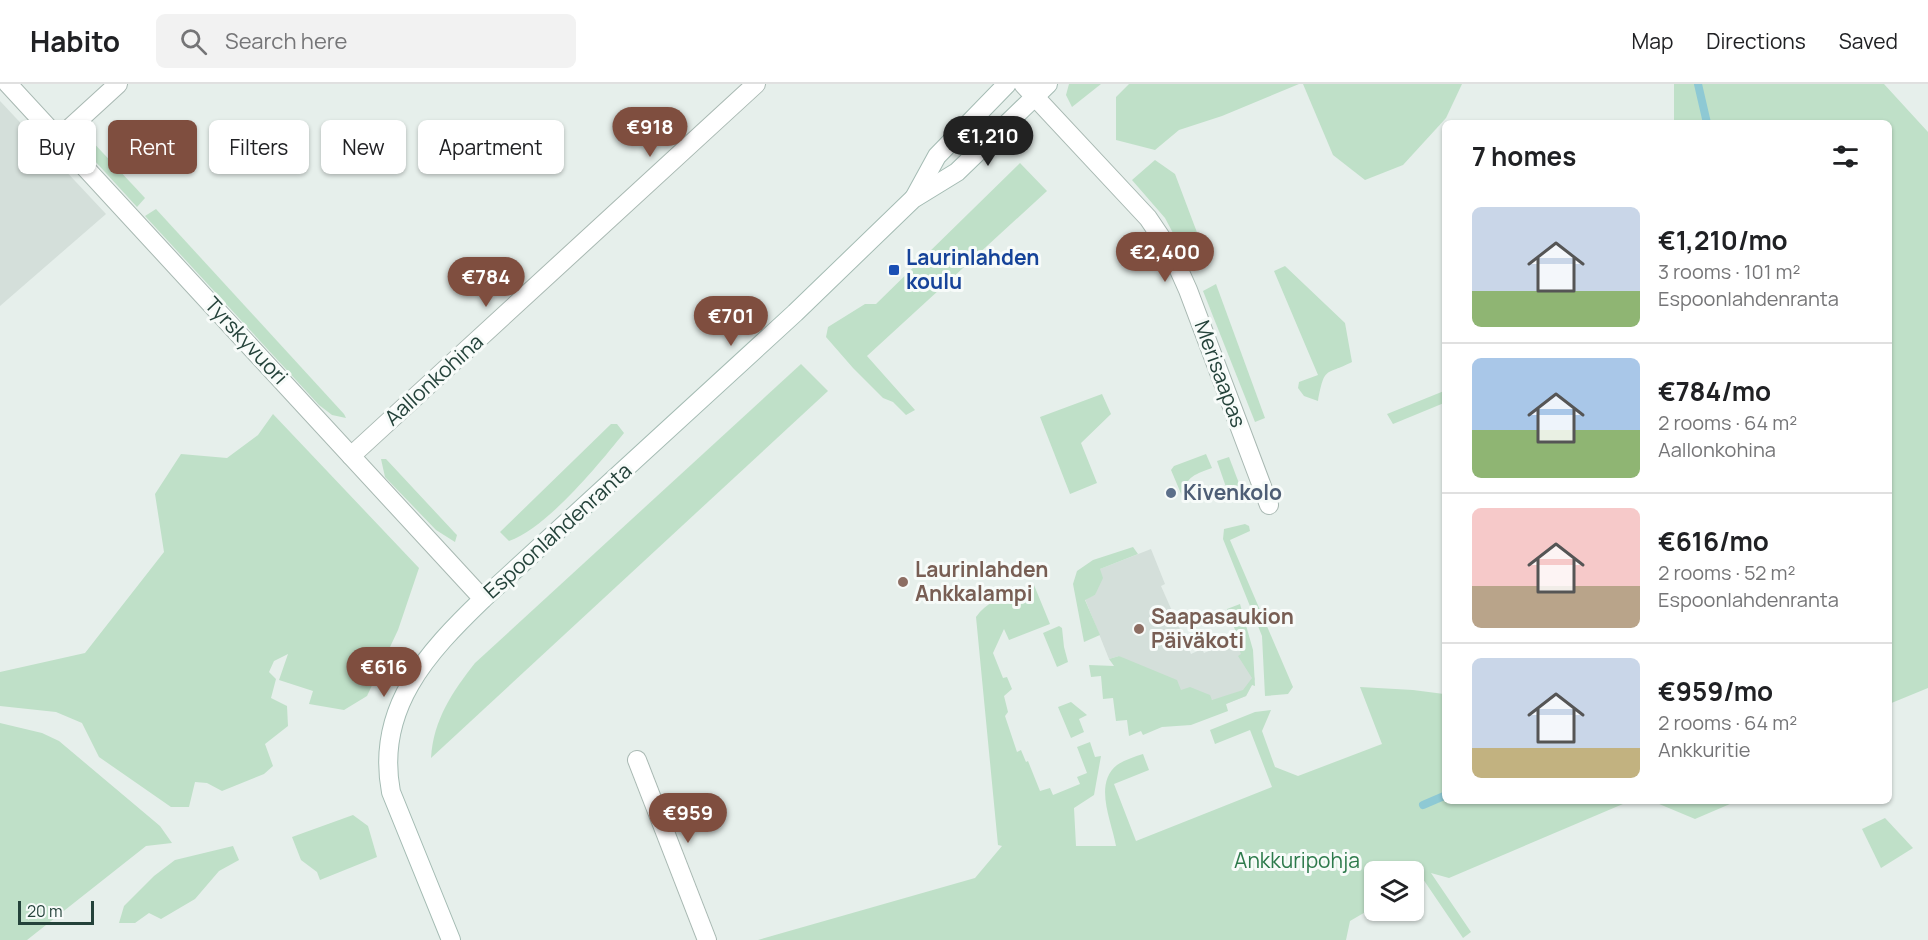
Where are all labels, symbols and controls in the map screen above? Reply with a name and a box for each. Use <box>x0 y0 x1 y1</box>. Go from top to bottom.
search box <box>156 14 576 68</box>
text: Habito <box>30 22 120 60</box>
icon: search <box>177 25 210 58</box>
text: Search here <box>225 26 347 56</box>
text: Map <box>1632 27 1673 55</box>
text: Directions <box>1706 27 1806 55</box>
text: Saved <box>1839 27 1898 55</box>
pin: €918 <box>614 107 686 158</box>
text: €918 <box>626 113 674 140</box>
pin: €1,210 <box>939 116 1037 167</box>
chip: Buy <box>18 120 96 174</box>
chip: Rent <box>108 120 197 174</box>
chip: Filters <box>209 120 309 174</box>
chip: New <box>321 120 406 174</box>
chip: Apartment <box>418 120 564 174</box>
text: €1,210 <box>957 122 1019 149</box>
text: 7 homes <box>1472 138 1576 174</box>
icon: filters <box>1829 140 1862 173</box>
text: €1,210/mo <box>1658 222 1788 258</box>
icon: home <box>1520 231 1592 303</box>
pin: €2,400 <box>1116 232 1214 283</box>
text: €2,400 <box>1130 238 1200 265</box>
place label: Laurinlahden koulu <box>906 243 1039 295</box>
pin: €784 <box>450 257 522 308</box>
text: 3 rooms · 101 m² <box>1658 258 1800 285</box>
text: €784 <box>462 263 510 290</box>
marker: Laurinlahden koulu <box>887 263 901 277</box>
text: Espoonlahdenranta <box>1658 285 1839 312</box>
street label: Tyrskyvuori <box>199 291 294 390</box>
pin: €701 <box>695 296 767 347</box>
text: €701 <box>708 302 754 329</box>
street label: Merisaapas <box>1189 316 1253 431</box>
street label: Aallonkohina <box>378 327 489 431</box>
text: €784/mo <box>1658 373 1771 409</box>
icon: home <box>1520 382 1592 454</box>
text: 2 rooms · 64 m² <box>1658 409 1797 436</box>
text: Aallonkohina <box>1658 436 1776 463</box>
street label: Espoonlahdenranta <box>477 456 637 604</box>
place label: Kivenkolo <box>1183 478 1282 506</box>
marker: Kivenkolo <box>1164 486 1178 500</box>
text: €616/mo <box>1658 523 1769 559</box>
icon: home <box>1520 532 1592 604</box>
place label: Laurinlahden Ankkalampi <box>915 555 1048 607</box>
text: 2 rooms · 52 m² <box>1658 559 1795 586</box>
marker: Laurinlahden Ankkalampi <box>896 575 910 589</box>
text: Espoonlahdenranta <box>1658 586 1839 613</box>
place label: Saapasaukion Päiväkoti <box>1151 602 1294 654</box>
marker: Saapasaukion Päiväkoti <box>1132 622 1146 636</box>
pin: €616 <box>348 647 420 698</box>
text: €616 <box>361 653 407 680</box>
text: €959/mo <box>1658 673 1773 709</box>
icon: home <box>1520 682 1592 754</box>
text: 2 rooms · 64 m² <box>1658 709 1797 736</box>
text: Ankkuritie <box>1658 736 1751 763</box>
pin: €959 <box>652 793 724 844</box>
text: €959 <box>663 799 713 826</box>
park label: Ankkuripohja <box>1234 846 1360 874</box>
map controls <box>1364 861 1424 921</box>
button: layers <box>1364 861 1424 921</box>
scale bar <box>18 898 94 926</box>
text: 20 m <box>27 900 63 922</box>

